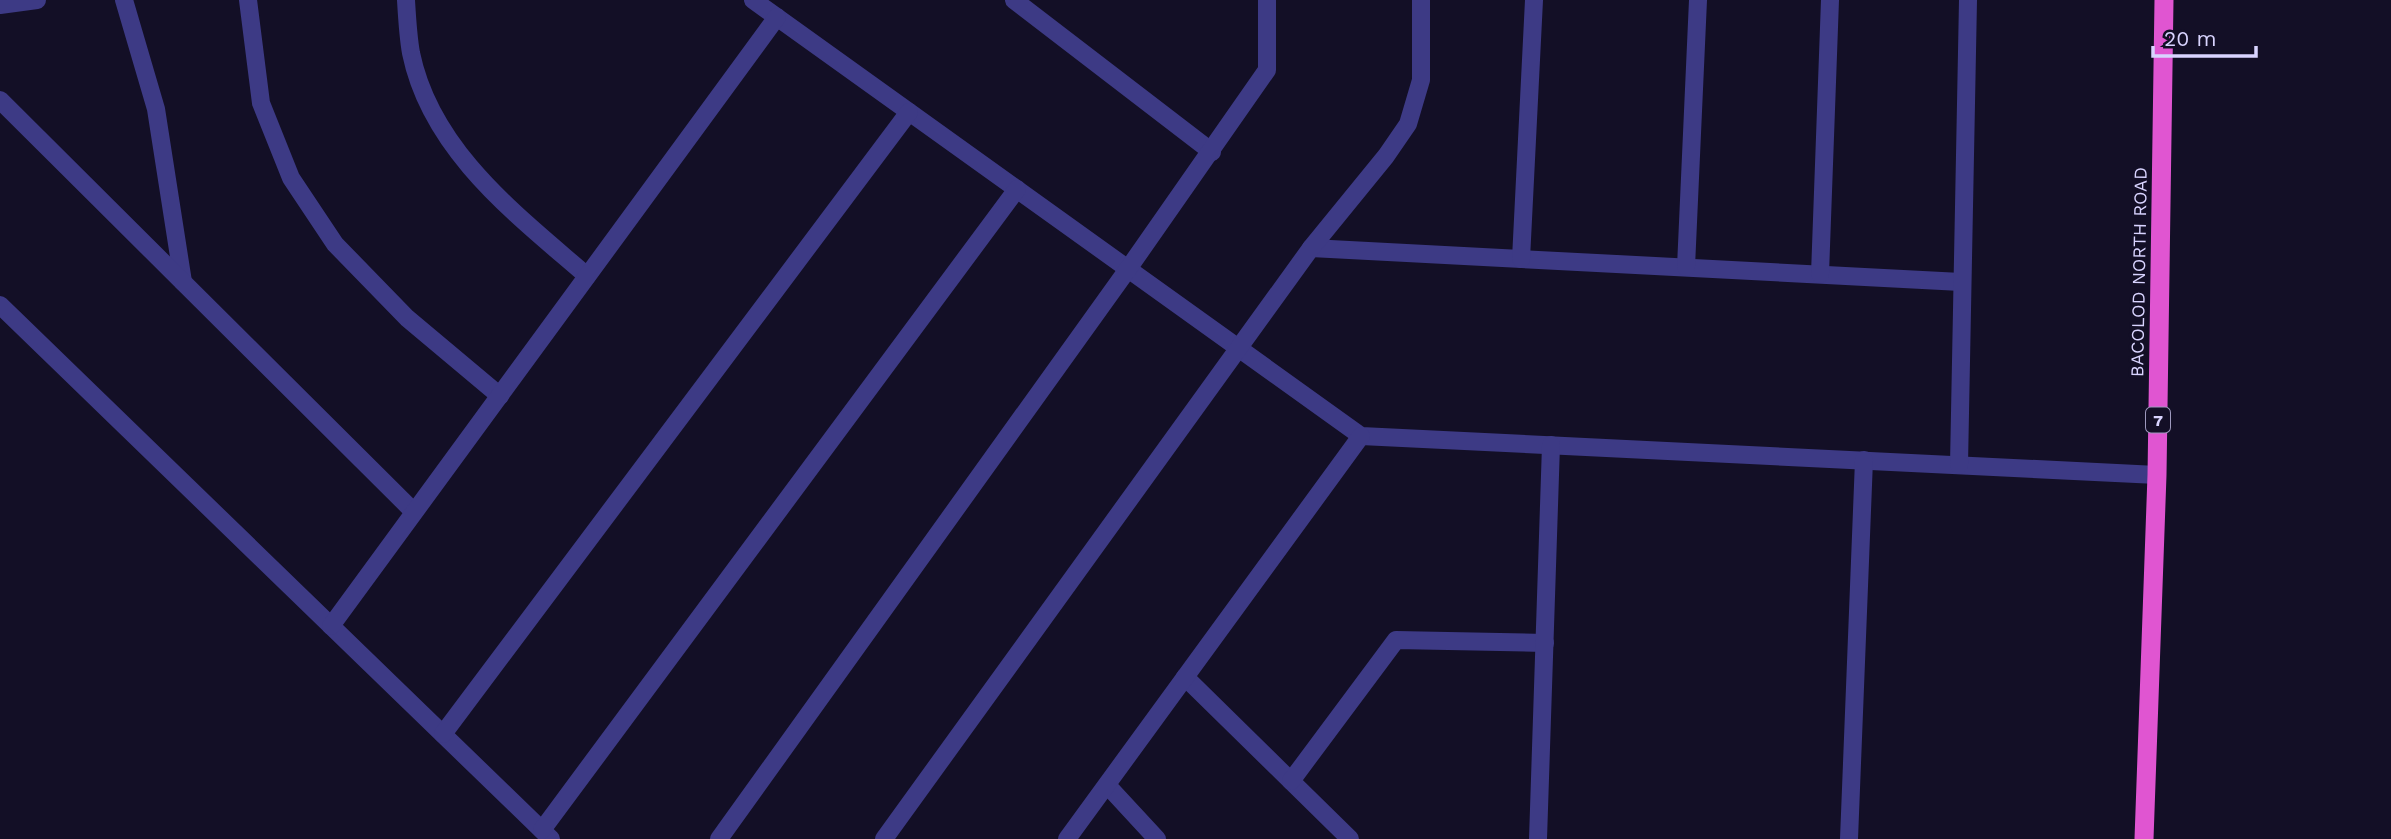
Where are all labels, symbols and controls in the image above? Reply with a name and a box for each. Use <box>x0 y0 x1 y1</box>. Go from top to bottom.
scale bar <box>2153 14 2256 58</box>
text: 20 m <box>2164 26 2216 51</box>
street label: BACOLOD NORTH ROAD <box>2126 167 2151 377</box>
road number: 7 <box>2146 408 2170 432</box>

